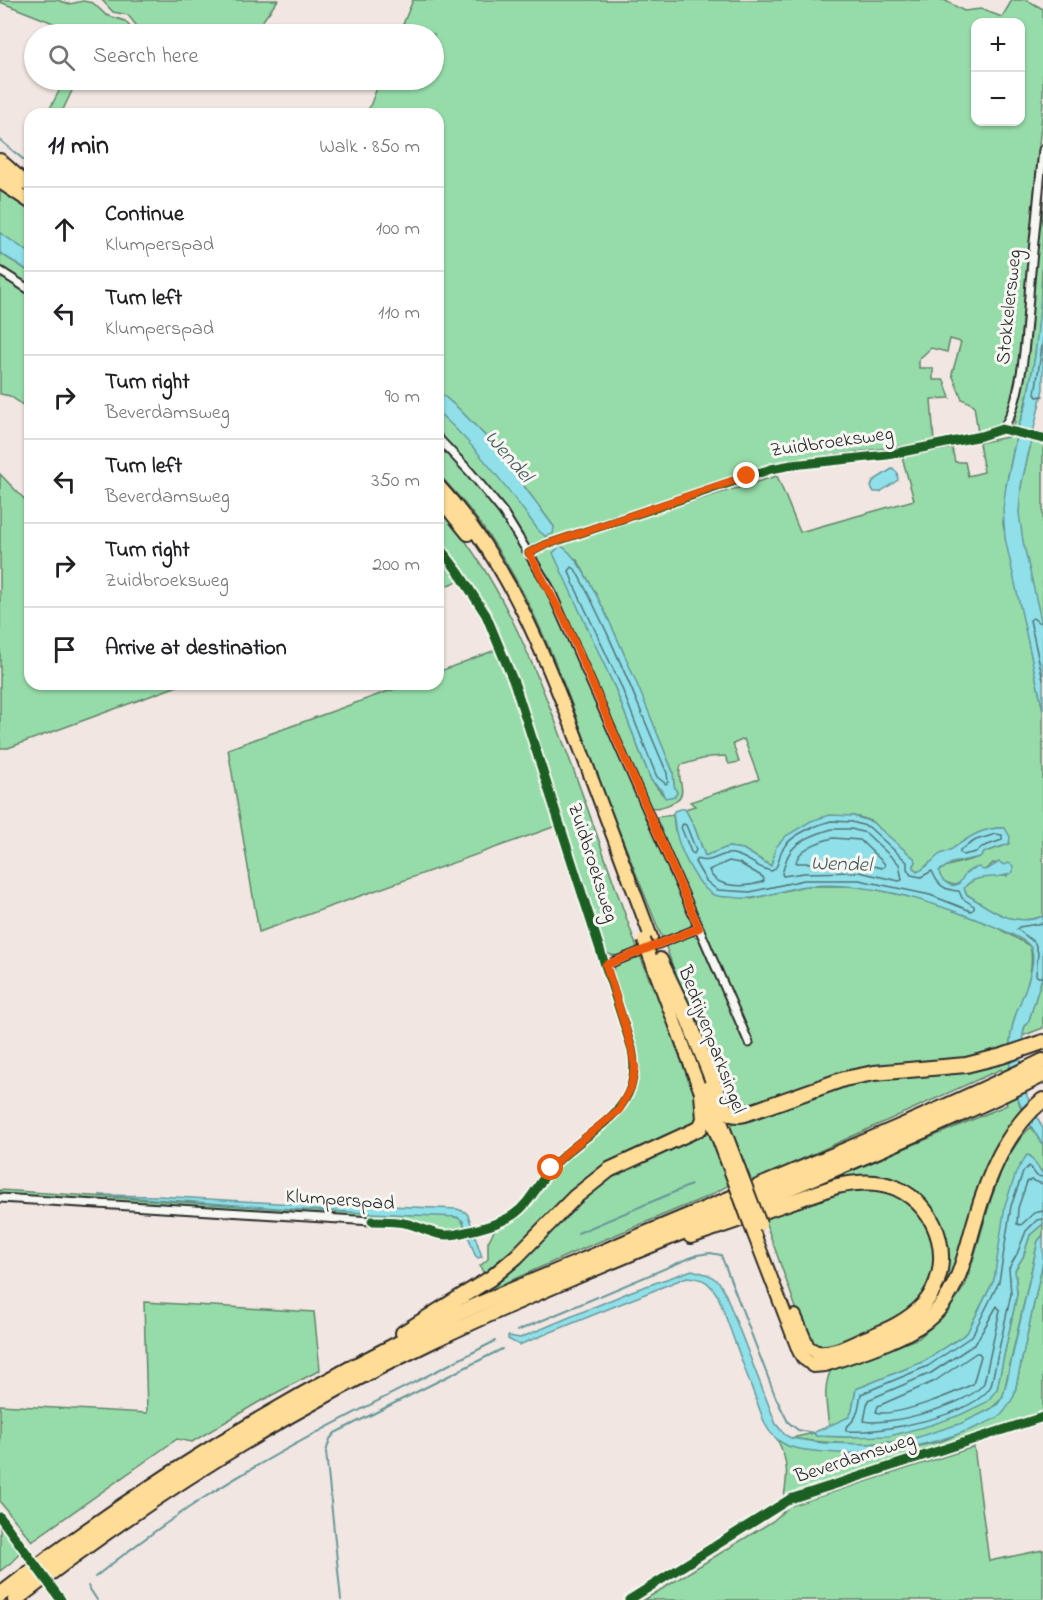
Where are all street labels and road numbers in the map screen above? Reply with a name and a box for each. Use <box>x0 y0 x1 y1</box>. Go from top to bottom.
street label: Stokkelersweg <box>990 248 1031 366</box>
street label: Zuidbroeksweg <box>769 420 895 467</box>
street label: Zuidbroeksweg <box>558 800 625 927</box>
street label: Bedrijvenparksingel <box>668 961 753 1118</box>
street label: Klumperspad <box>285 1183 395 1219</box>
street label: Beverdamsweg <box>790 1426 919 1493</box>

